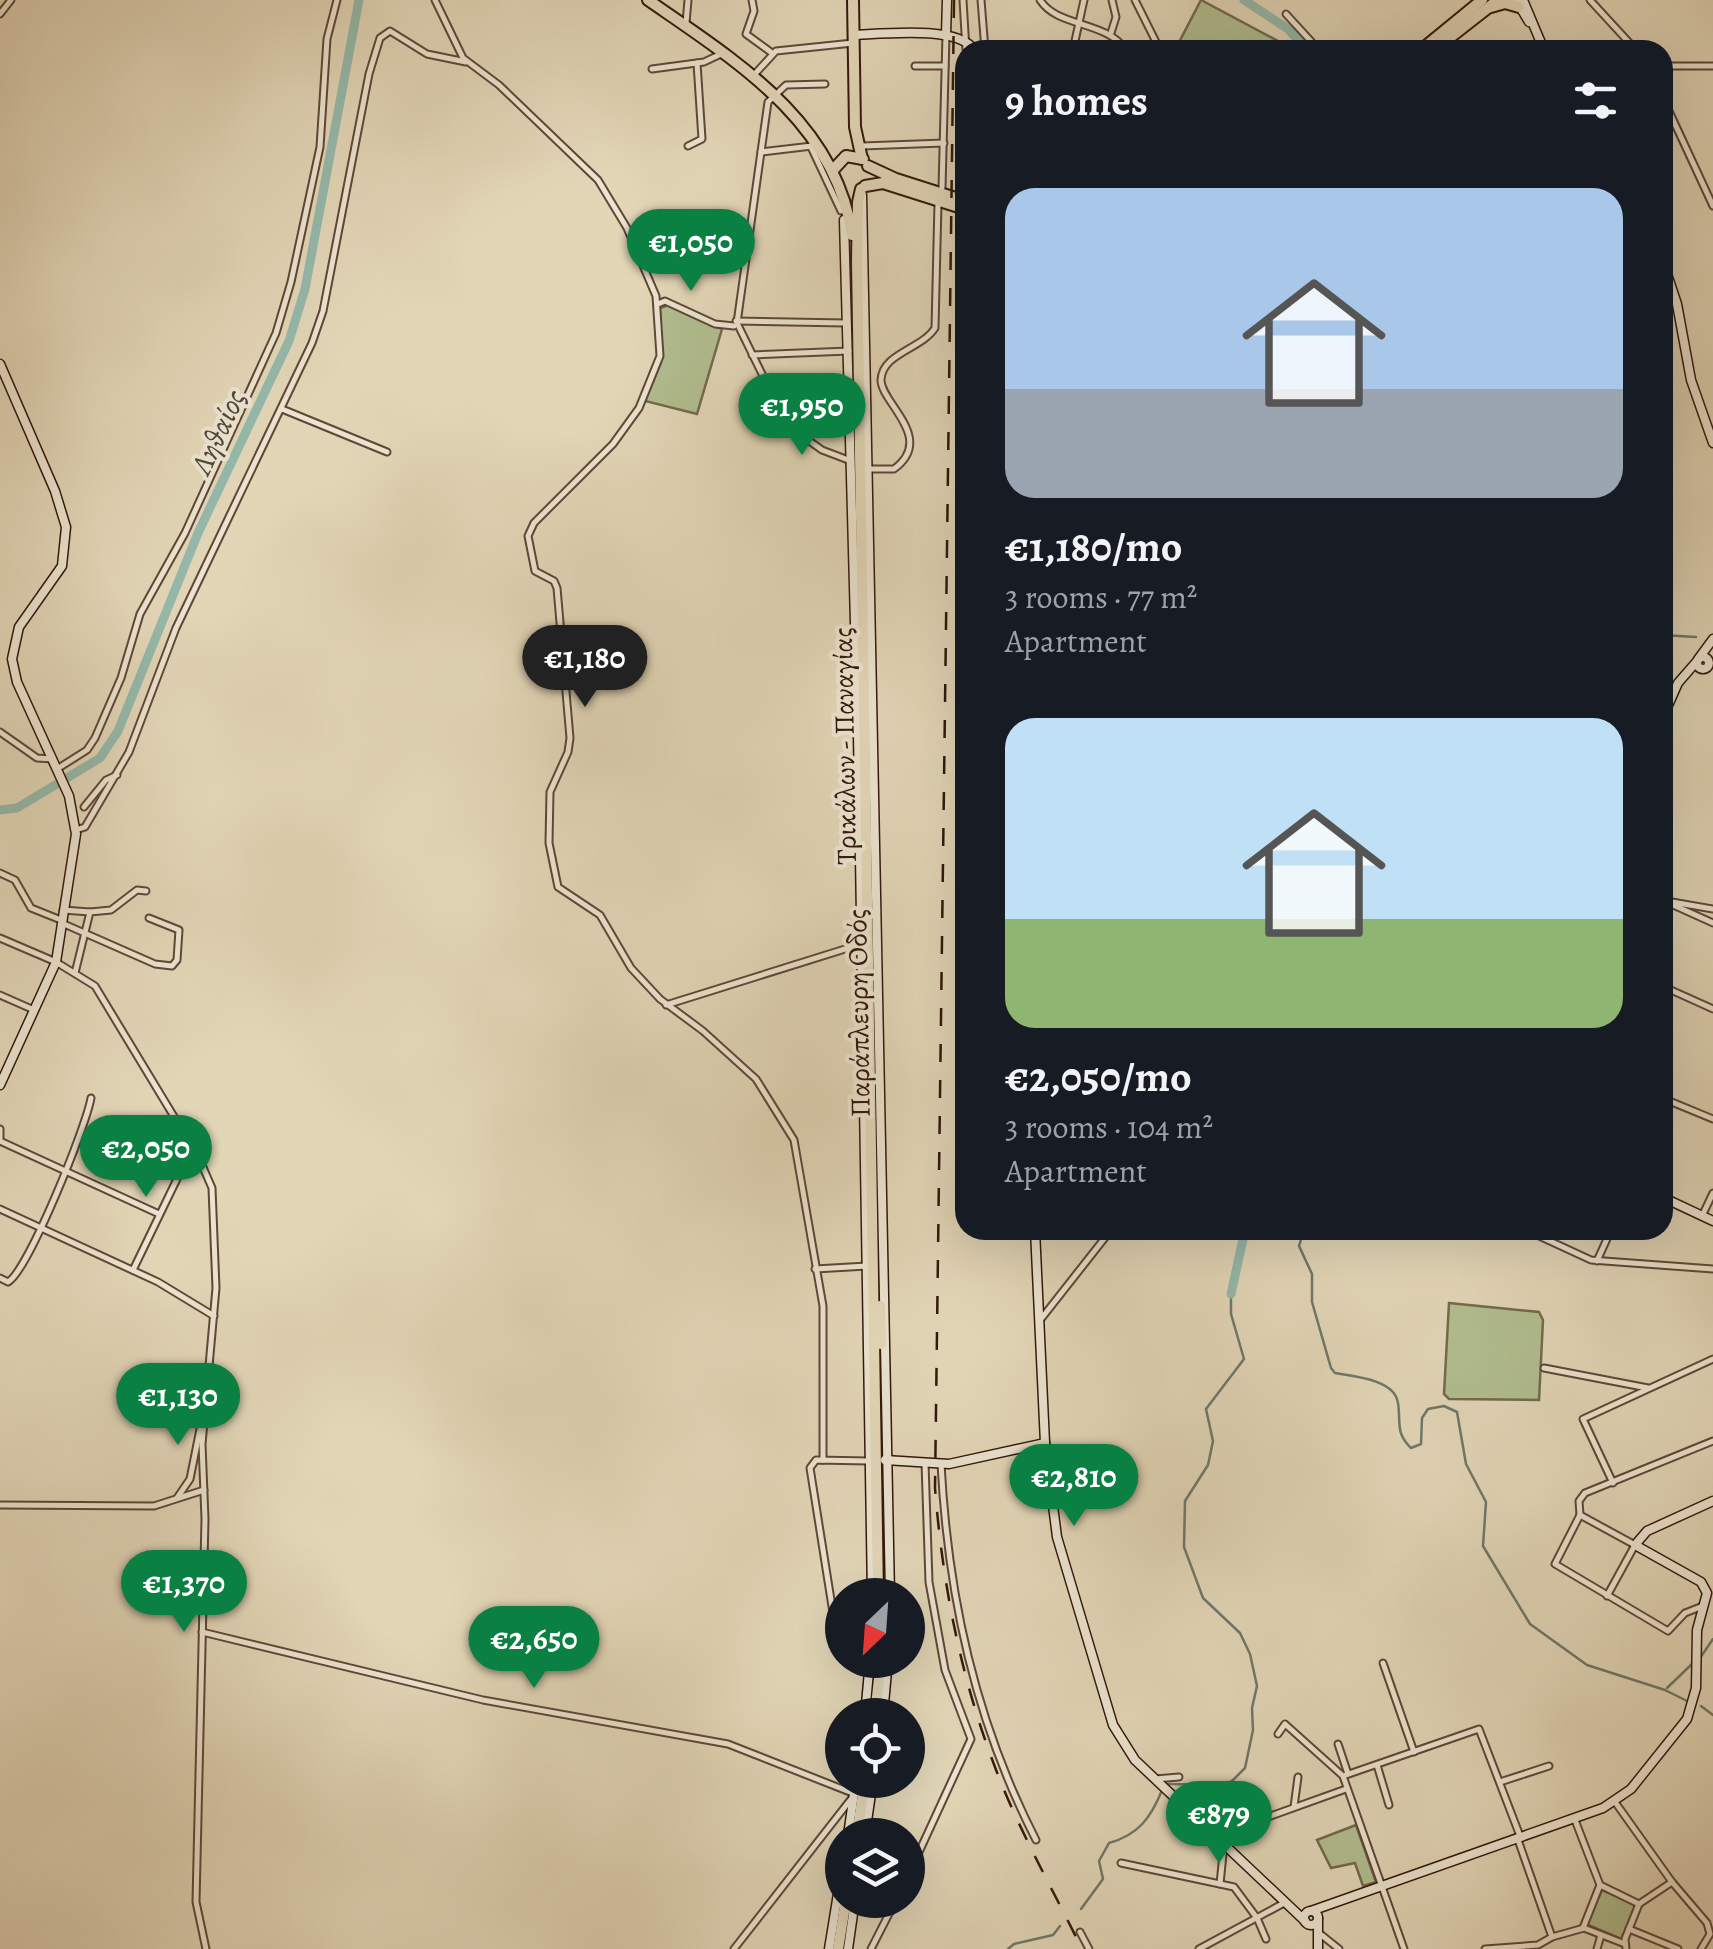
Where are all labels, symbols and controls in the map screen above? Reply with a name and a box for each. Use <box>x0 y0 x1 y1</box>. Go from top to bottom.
text: 9 homes <box>1005 72 1148 129</box>
icon: filters <box>1568 73 1623 128</box>
pin: €1,050 <box>610 209 772 294</box>
text: €1,050 <box>649 219 733 263</box>
icon: home <box>1224 253 1404 433</box>
pin: €1,950 <box>721 373 883 458</box>
water label: Ληθαίος <box>180 383 255 483</box>
text: €1,950 <box>760 383 844 427</box>
text: €1,180/mo <box>1005 518 1182 575</box>
text: 3 rooms · 77 m² <box>1005 575 1197 619</box>
text: Apartment <box>1005 619 1147 663</box>
pin: €1,180 <box>504 625 666 710</box>
street label: Τρικάλων - Παναγίας <box>824 627 866 865</box>
text: €1,180 <box>544 635 626 679</box>
icon: home <box>1224 783 1404 963</box>
street label: Παράπλευρη Οδός <box>838 909 880 1117</box>
text: €2,050/mo <box>1005 1048 1192 1105</box>
text: 3 rooms · 104 m² <box>1005 1105 1213 1149</box>
pin: €2,050 <box>65 1115 227 1200</box>
text: €2,050 <box>102 1125 190 1169</box>
text: Apartment <box>1005 1149 1147 1193</box>
pin: €1,130 <box>97 1363 259 1448</box>
text: €1,130 <box>138 1373 218 1417</box>
pin: €2,810 <box>993 1444 1155 1529</box>
text: €2,810 <box>1031 1454 1117 1498</box>
pin: €1,370 <box>103 1550 265 1635</box>
text: €1,370 <box>143 1560 225 1604</box>
north arrow <box>825 1578 925 1678</box>
map controls <box>825 1578 925 1918</box>
pin: €2,650 <box>453 1606 615 1691</box>
text: €2,650 <box>490 1616 578 1660</box>
button: locate <box>825 1698 925 1798</box>
pin: €879 <box>1160 1781 1278 1866</box>
text: €879 <box>1188 1791 1250 1835</box>
button: layers <box>825 1818 925 1918</box>

